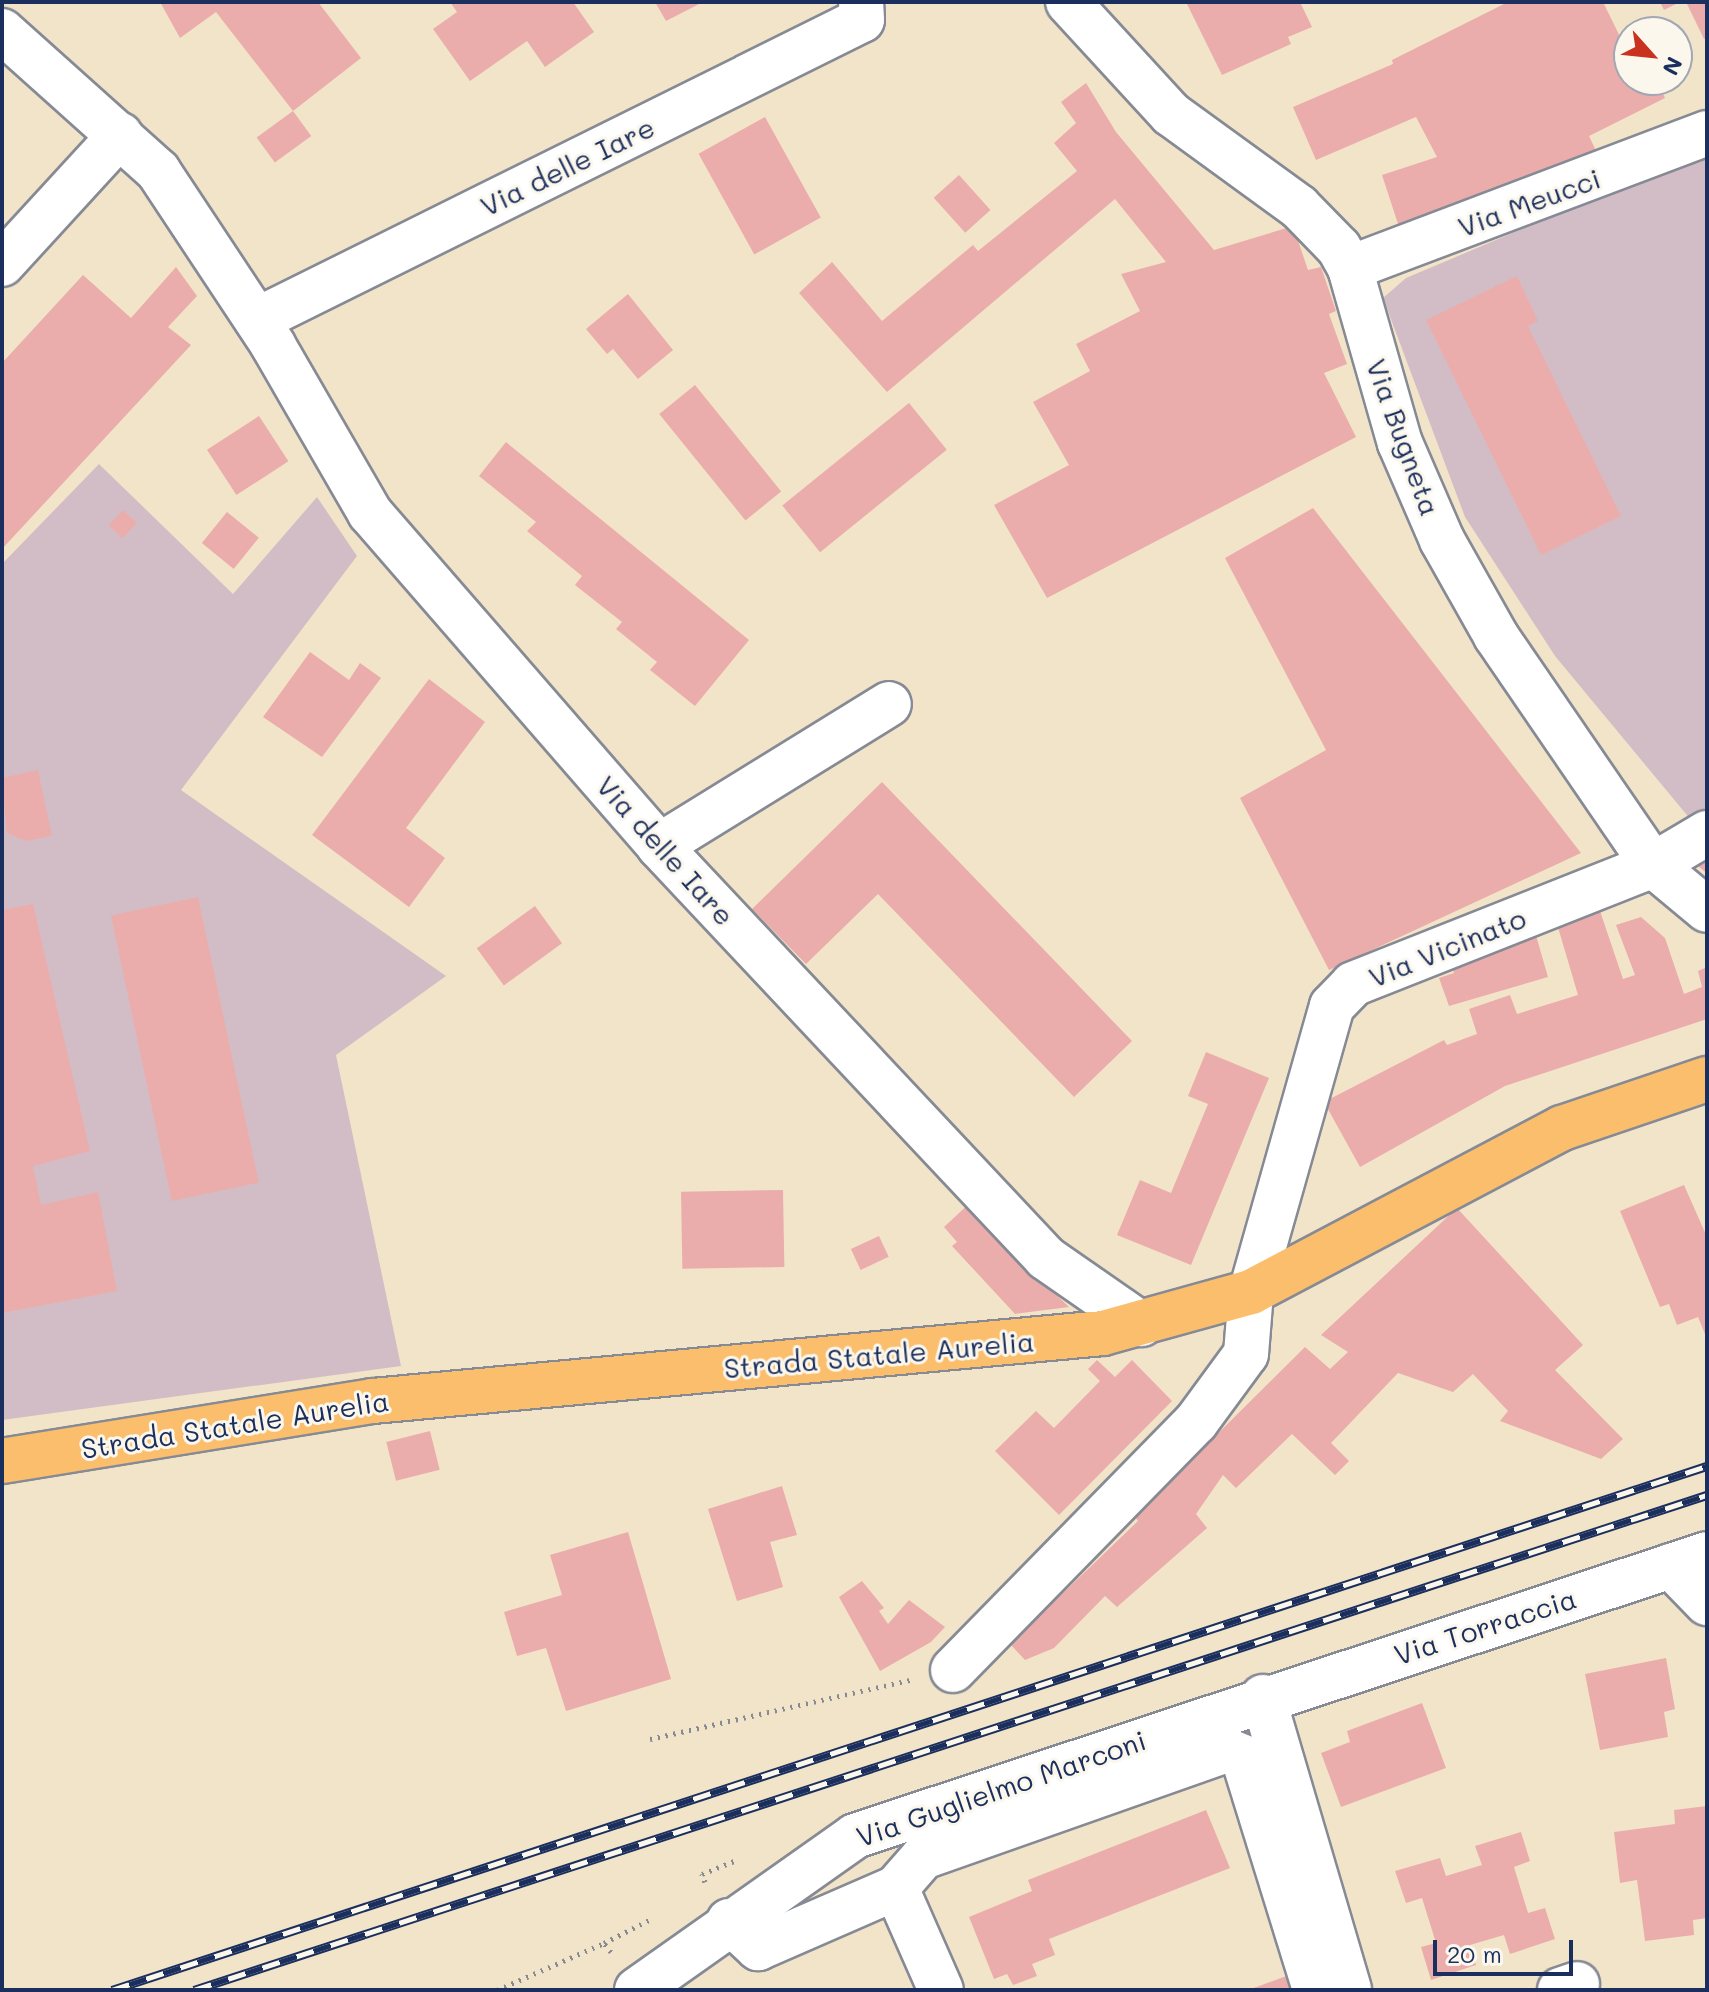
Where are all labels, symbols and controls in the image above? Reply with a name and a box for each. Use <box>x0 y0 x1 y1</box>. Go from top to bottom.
north arrow <box>1613 16 1693 96</box>
text: N <box>1656 52 1690 80</box>
street label: Via delle Iare <box>474 109 660 223</box>
street label: Via Meucci <box>1453 161 1605 243</box>
street label: Via Bugneta <box>1360 354 1448 520</box>
street label: Via delle Iare <box>590 768 742 932</box>
street label: Via Vicinato <box>1364 900 1530 994</box>
street label: Strada Statale Aurelia <box>722 1324 1036 1384</box>
street label: Strada Statale Aurelia <box>79 1383 391 1465</box>
street label: Via Torraccia <box>1390 1581 1580 1671</box>
street label: Via Guglielmo Marconi <box>852 1723 1150 1853</box>
scale bar <box>1437 1924 1577 1974</box>
text: 20 m <box>1447 1938 1502 1969</box>

